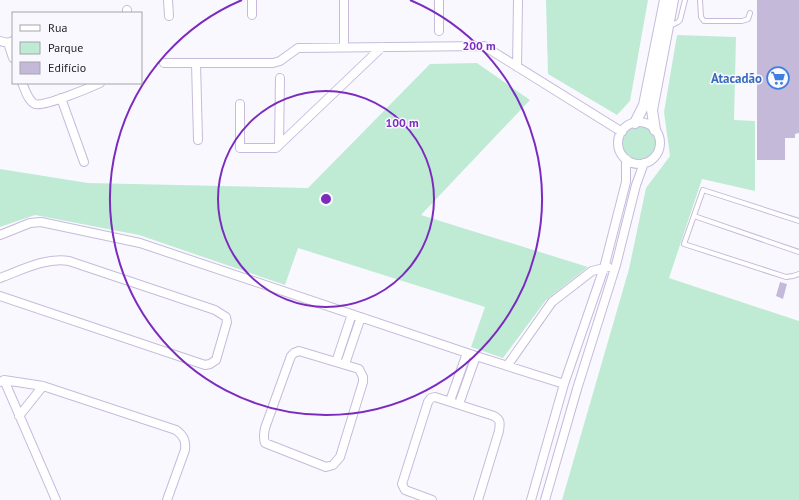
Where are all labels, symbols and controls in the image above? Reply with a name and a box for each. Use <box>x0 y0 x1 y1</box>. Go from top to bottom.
legend <box>12 12 142 84</box>
text: Rua <box>48 20 67 35</box>
text: 200 m <box>462 38 496 53</box>
text: Parque <box>48 40 83 55</box>
text: Edifício <box>48 60 86 75</box>
supermarket icon: Atacadão <box>765 65 791 91</box>
place label: Atacadão <box>711 70 762 87</box>
text: 100 m <box>385 115 419 130</box>
centre of rings <box>319 192 333 206</box>

